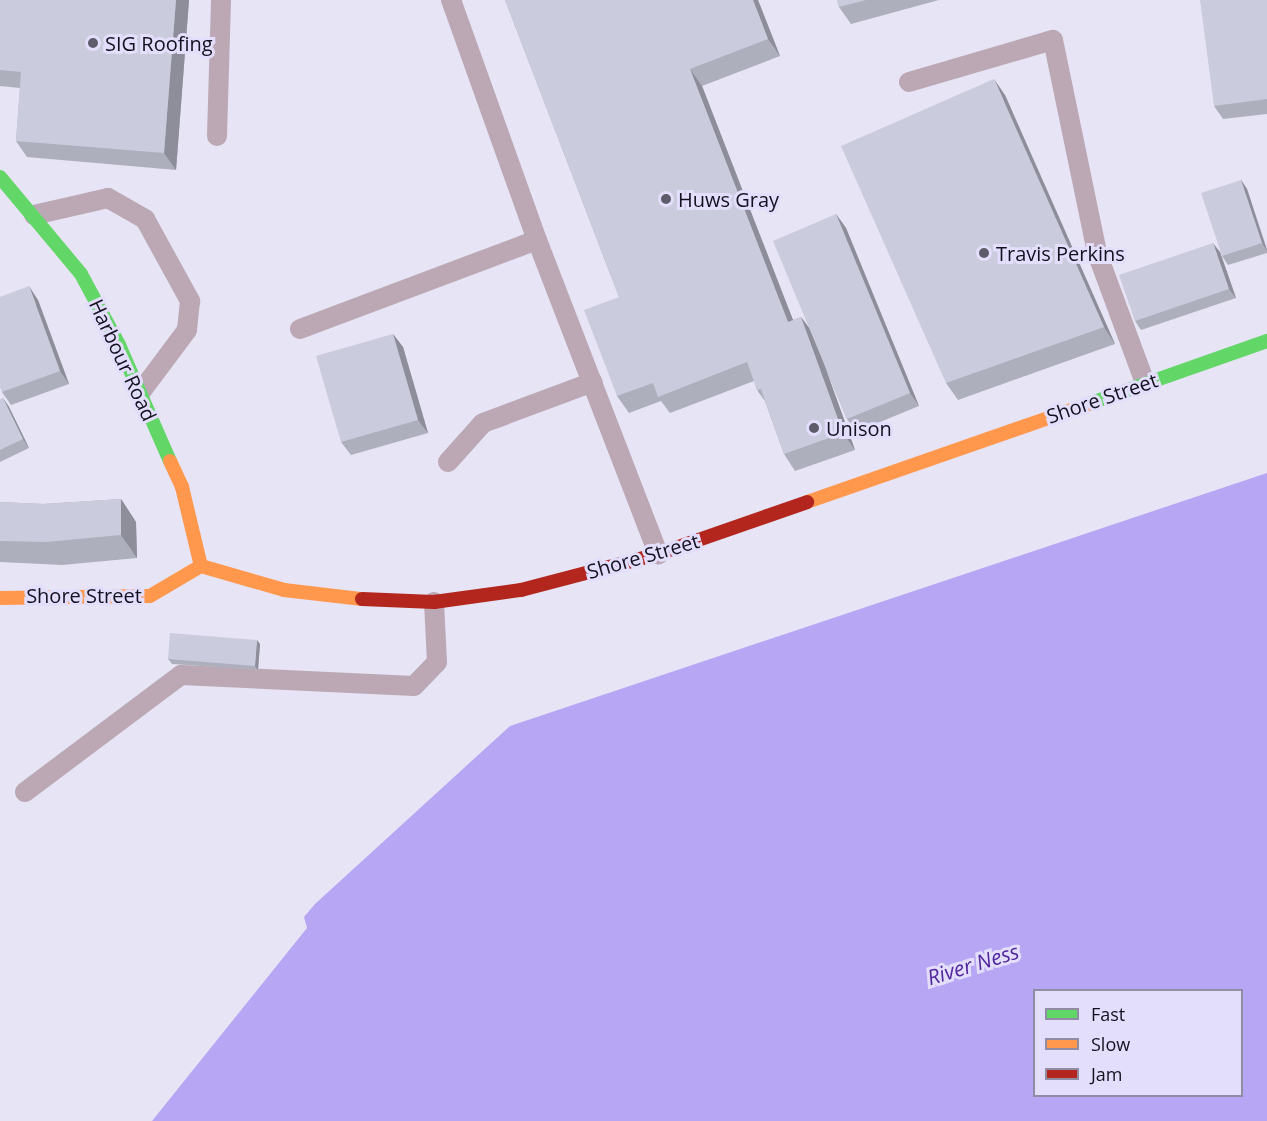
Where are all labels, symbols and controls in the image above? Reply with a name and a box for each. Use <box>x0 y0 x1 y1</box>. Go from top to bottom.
place label: SIG Roofing <box>105 31 213 55</box>
marker: SIG Roofing <box>86 36 100 50</box>
place label: Huws Gray <box>678 187 779 211</box>
marker: Huws Gray <box>659 192 673 206</box>
place label: Travis Perkins <box>996 241 1125 265</box>
marker: Travis Perkins <box>977 246 991 260</box>
street label: Harbour Road <box>84 295 162 425</box>
street label: Shore Street <box>1043 368 1161 428</box>
place label: Unison <box>826 416 892 440</box>
marker: Unison <box>807 421 821 435</box>
street label: Shore Street <box>584 529 702 583</box>
street label: Shore Street <box>26 583 142 607</box>
water label: River Ness <box>924 938 1022 990</box>
legend <box>1033 989 1243 1097</box>
text: Fast <box>1091 1002 1125 1026</box>
text: Slow <box>1091 1032 1130 1056</box>
text: Jam <box>1091 1062 1123 1086</box>

